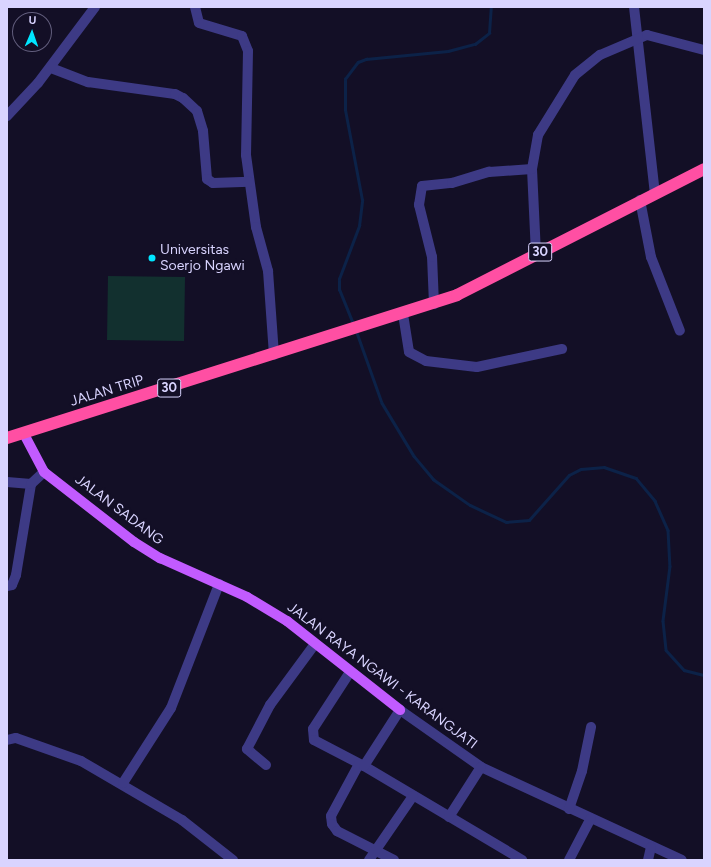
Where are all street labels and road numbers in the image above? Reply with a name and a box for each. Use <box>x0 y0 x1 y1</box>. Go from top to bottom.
road number: 30 <box>528 241 552 263</box>
street label: JALAN TRIP <box>68 372 146 410</box>
road number: 30 <box>157 377 181 399</box>
street label: JALAN SADANG <box>71 471 167 549</box>
street label: JALAN RAYA NGAWI - KARANGJATI <box>284 599 480 753</box>

